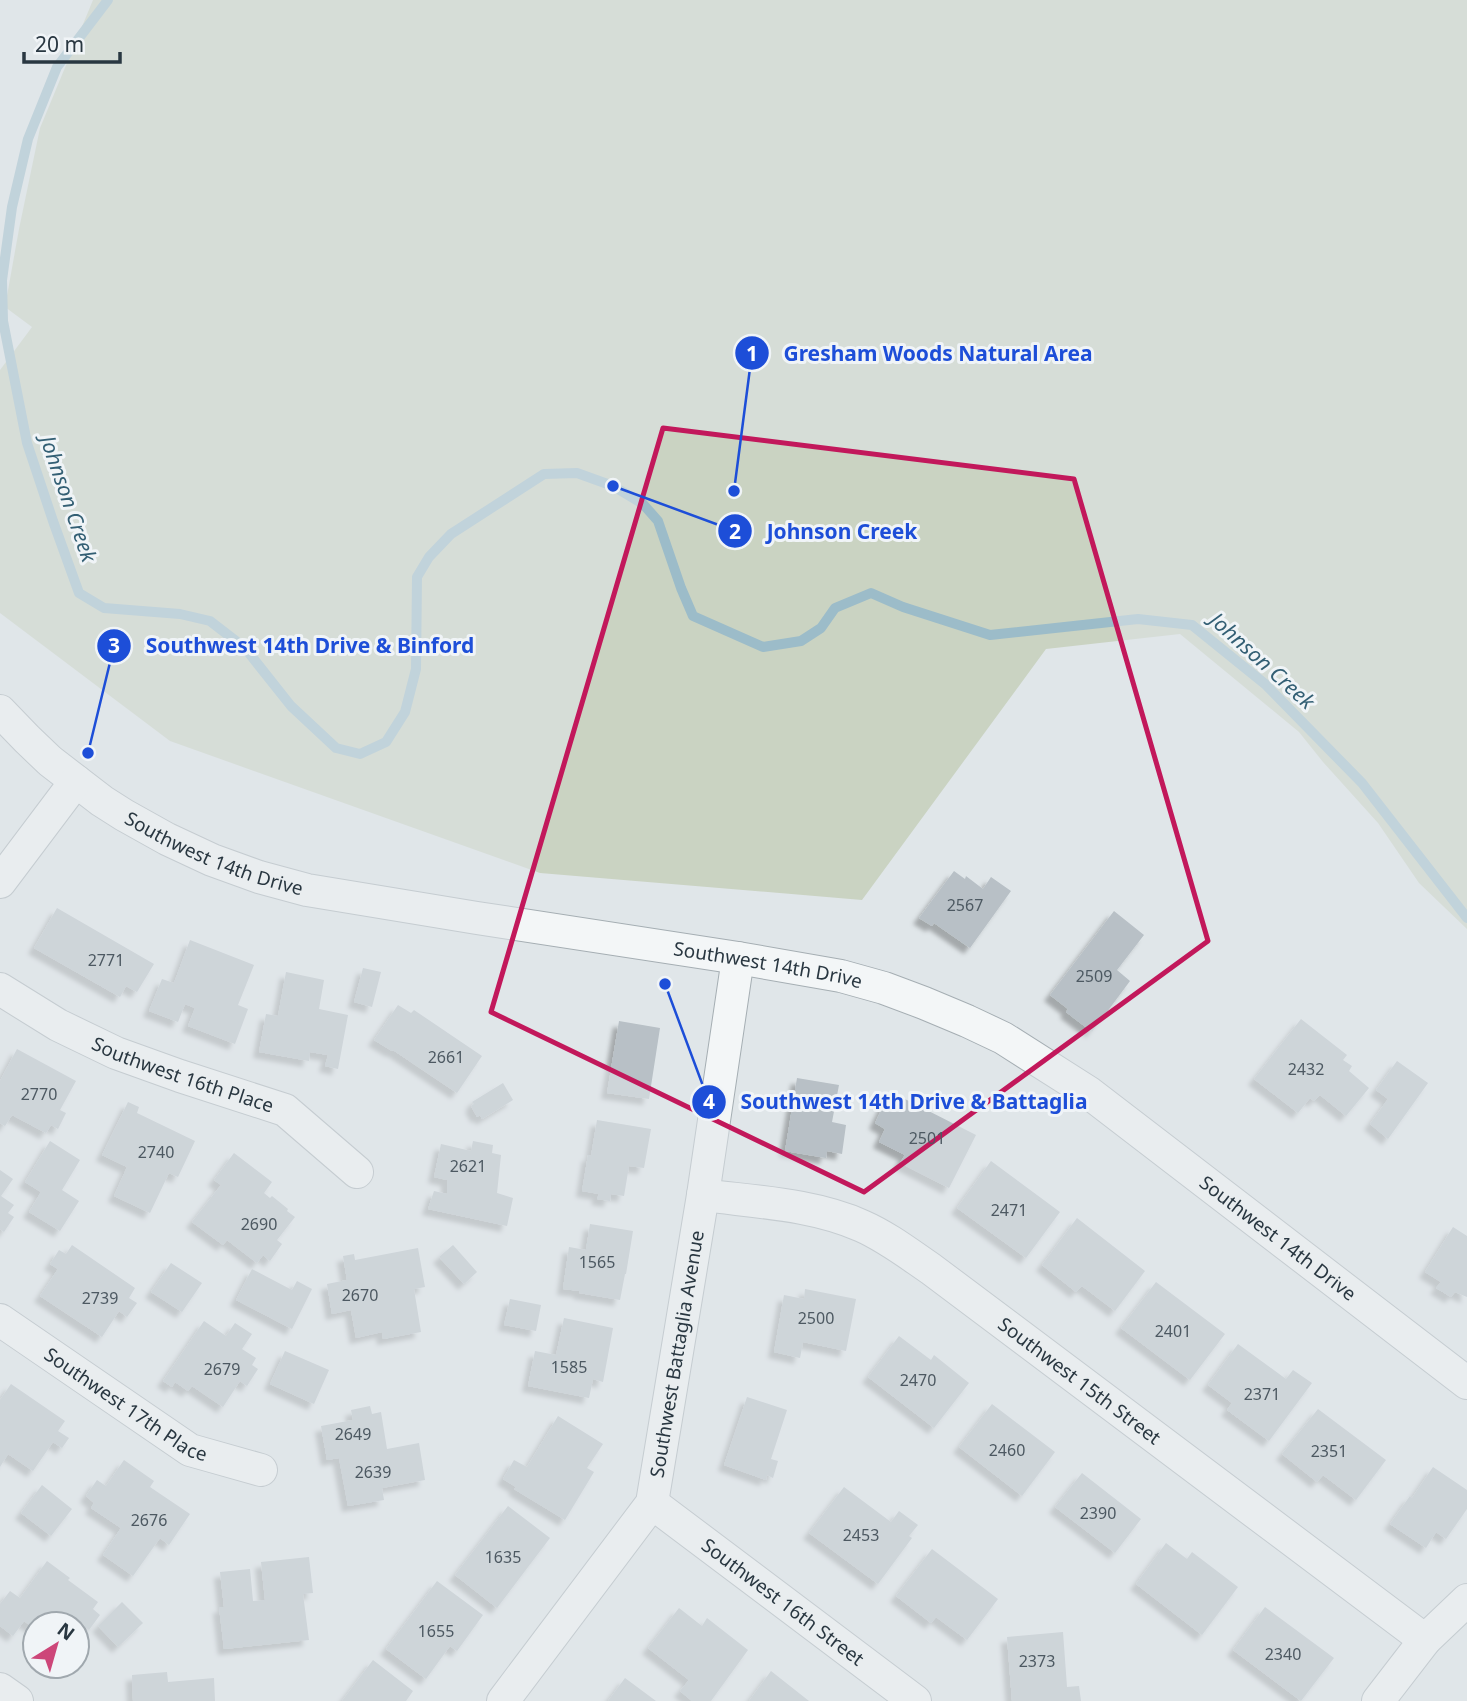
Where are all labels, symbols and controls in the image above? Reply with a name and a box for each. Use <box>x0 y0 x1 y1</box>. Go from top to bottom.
scale bar <box>24 21 121 65</box>
text: 20 m <box>35 30 84 58</box>
callout: Gresham Woods Natural Area <box>734 332 1106 374</box>
text: 1 <box>746 339 758 367</box>
text: Gresham Woods Natural Area <box>783 339 1093 367</box>
water label: Johnson Creek <box>33 428 104 567</box>
callout: Johnson Creek <box>718 510 932 552</box>
text: 2 <box>729 517 741 545</box>
text: Johnson Creek <box>765 517 918 545</box>
water label: Johnson Creek <box>1201 603 1322 716</box>
callout: Southwest 14th Drive & Binford <box>96 625 488 667</box>
text: 3 <box>108 631 120 659</box>
text: Southwest 14th Drive & Binford <box>146 631 474 659</box>
street label: Southwest 14th Drive <box>120 805 306 901</box>
house number: 2567 <box>947 894 983 916</box>
street label: Southwest 14th Drive <box>672 935 865 994</box>
house number: 2771 <box>88 949 124 971</box>
house number: 2509 <box>1076 965 1112 987</box>
street label: Southwest 16th Place <box>88 1030 277 1119</box>
house number: 2661 <box>428 1046 464 1068</box>
house number: 2432 <box>1288 1058 1324 1080</box>
callout: Southwest 14th Drive & Battaglia <box>692 1081 1102 1123</box>
house number: 2770 <box>21 1083 57 1105</box>
text: 4 <box>703 1087 715 1115</box>
text: Southwest 14th Drive & Battaglia <box>741 1087 1087 1115</box>
house number: 2501 <box>909 1127 945 1149</box>
house number: 2740 <box>138 1141 174 1163</box>
house number: 2621 <box>450 1155 486 1177</box>
street label: Southwest 14th Drive <box>1194 1169 1362 1306</box>
house number: 2471 <box>991 1199 1027 1221</box>
house number: 2690 <box>241 1213 277 1235</box>
street label: Southwest Battaglia Avenue <box>643 1228 710 1479</box>
house number: 1565 <box>579 1251 615 1273</box>
house number: 2670 <box>342 1284 378 1306</box>
house number: 2739 <box>82 1287 118 1309</box>
house number: 2500 <box>798 1307 834 1329</box>
street label: Southwest 15th Street <box>993 1311 1166 1450</box>
house number: 2401 <box>1155 1320 1191 1342</box>
street label: Southwest 17th Place <box>39 1341 210 1467</box>
house number: 1585 <box>551 1356 587 1378</box>
house number: 2679 <box>204 1358 240 1380</box>
house number: 2470 <box>900 1369 936 1391</box>
house number: 2371 <box>1244 1383 1280 1405</box>
house number: 2649 <box>335 1423 371 1445</box>
house number: 2460 <box>989 1439 1025 1461</box>
house number: 2351 <box>1311 1440 1347 1462</box>
house number: 2639 <box>355 1461 391 1483</box>
house number: 2390 <box>1080 1502 1116 1524</box>
house number: 2676 <box>131 1509 167 1531</box>
house number: 2453 <box>843 1524 879 1546</box>
street label: Southwest 16th Street <box>696 1532 870 1671</box>
house number: 1635 <box>485 1546 521 1568</box>
north arrow <box>21 1610 91 1680</box>
text: N <box>52 1616 80 1646</box>
house number: 1655 <box>418 1620 454 1642</box>
house number: 2340 <box>1265 1643 1301 1665</box>
house number: 2373 <box>1019 1650 1055 1672</box>

